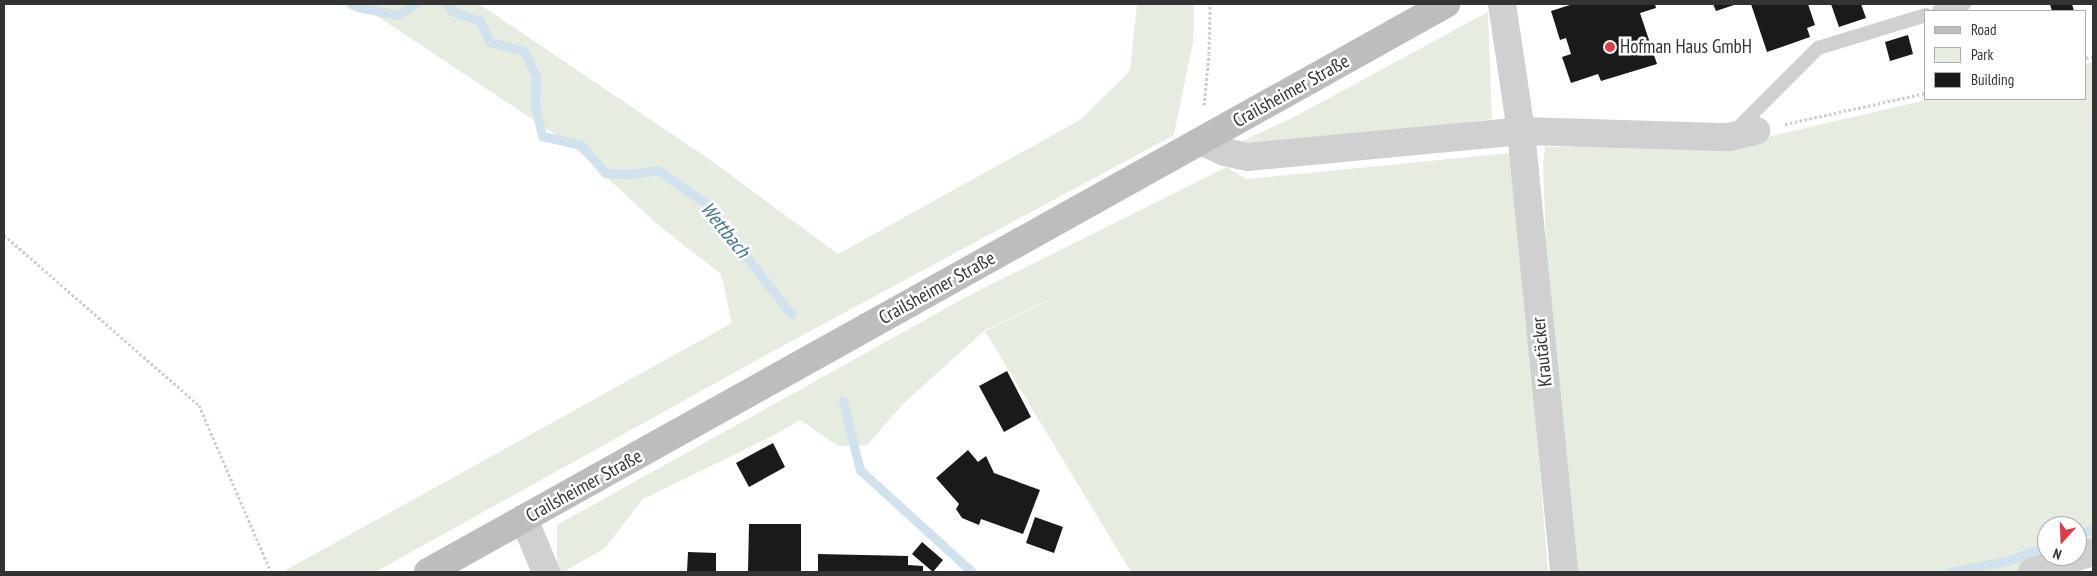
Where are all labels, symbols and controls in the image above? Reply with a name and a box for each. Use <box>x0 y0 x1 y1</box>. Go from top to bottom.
legend <box>1924 10 2087 100</box>
text: Road <box>1971 20 1997 39</box>
place label: Hofman Haus GmbH <box>1620 36 1752 58</box>
marker: Hofman Haus GmbH <box>1604 41 1616 53</box>
text: Park <box>1971 45 1993 64</box>
street label: Crailsheimer Straße <box>1229 50 1353 132</box>
text: Building <box>1971 70 2014 89</box>
water label: Wettbach <box>695 197 755 263</box>
street label: Crailsheimer Straße <box>875 247 999 329</box>
street label: Krautäcker <box>1527 316 1557 388</box>
street label: Crailsheimer Straße <box>522 445 646 527</box>
north arrow <box>2037 516 2087 566</box>
text: N <box>2051 544 2064 564</box>

